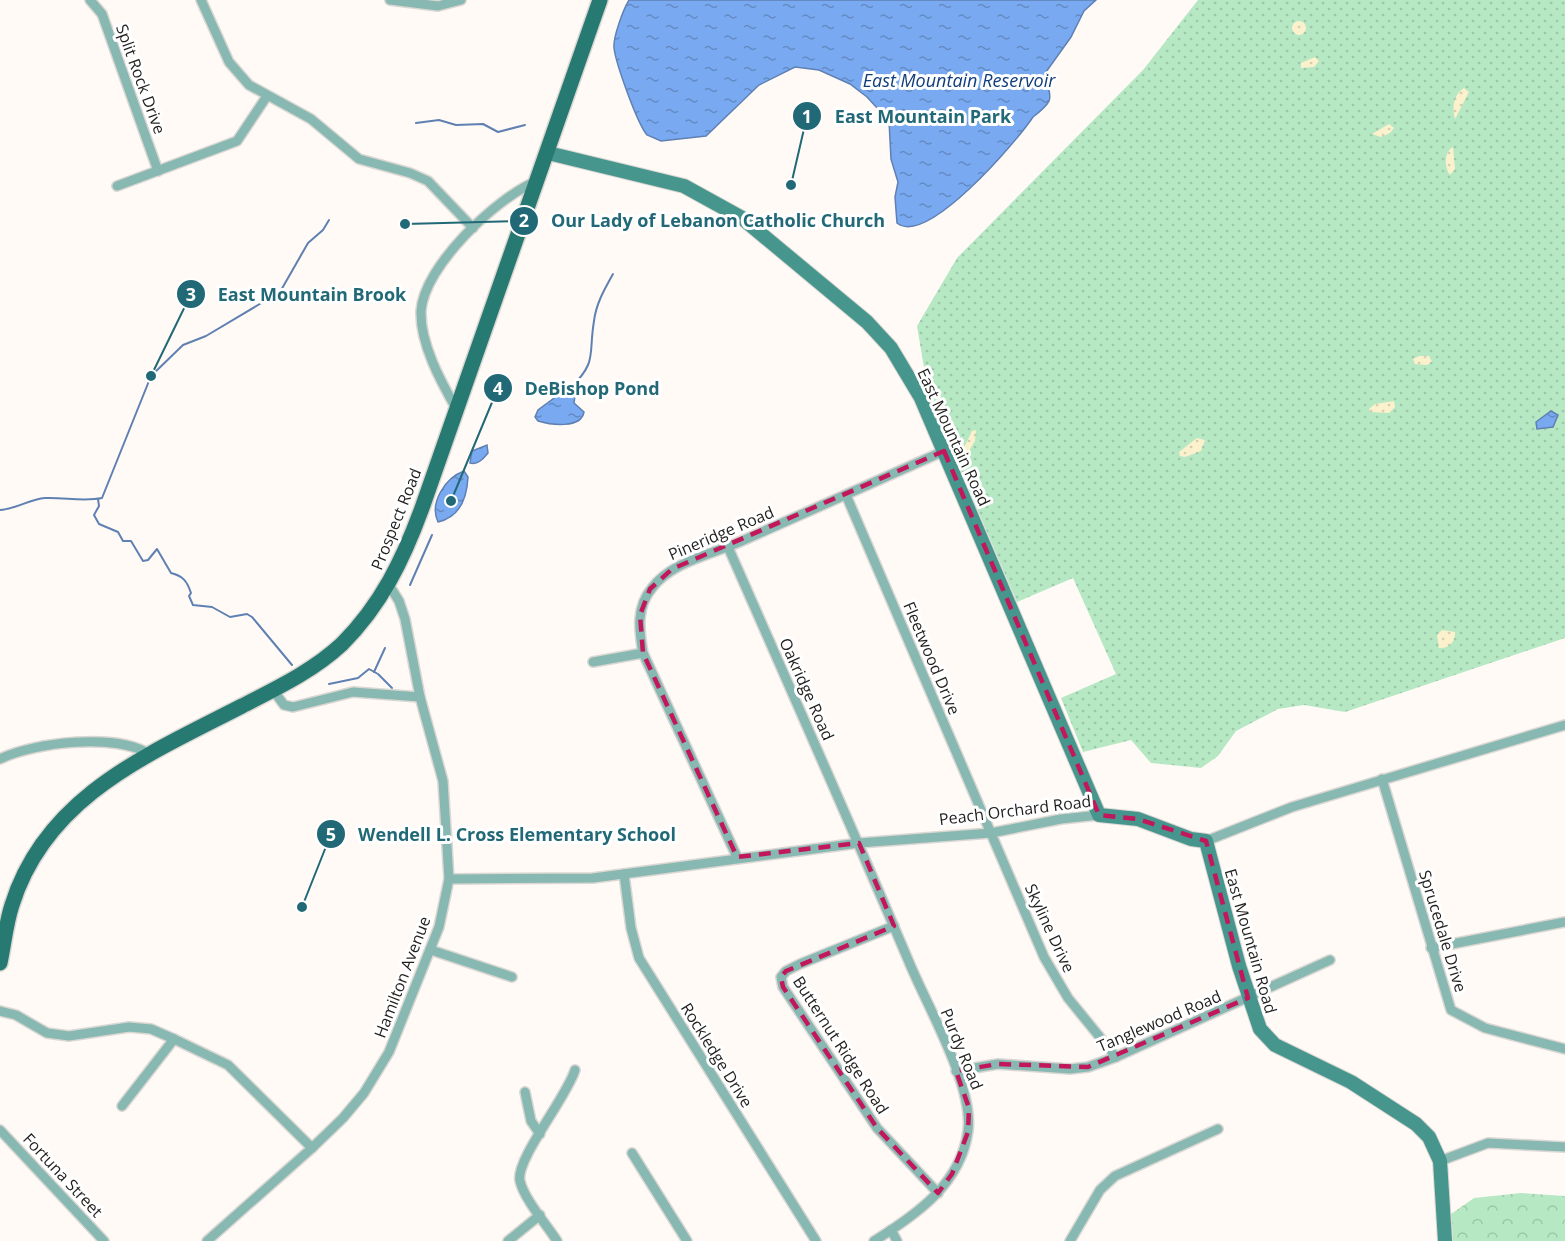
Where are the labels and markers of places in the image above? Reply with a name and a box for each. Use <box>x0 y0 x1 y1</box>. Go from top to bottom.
callout: East Mountain Park <box>792 98 1023 134</box>
callout: Our Lady of Lebanon Catholic Church <box>509 203 897 239</box>
callout: East Mountain Brook <box>176 276 419 312</box>
callout: DeBishop Pond <box>483 370 672 406</box>
callout: Wendell L. Cross Elementary School <box>316 816 688 852</box>

